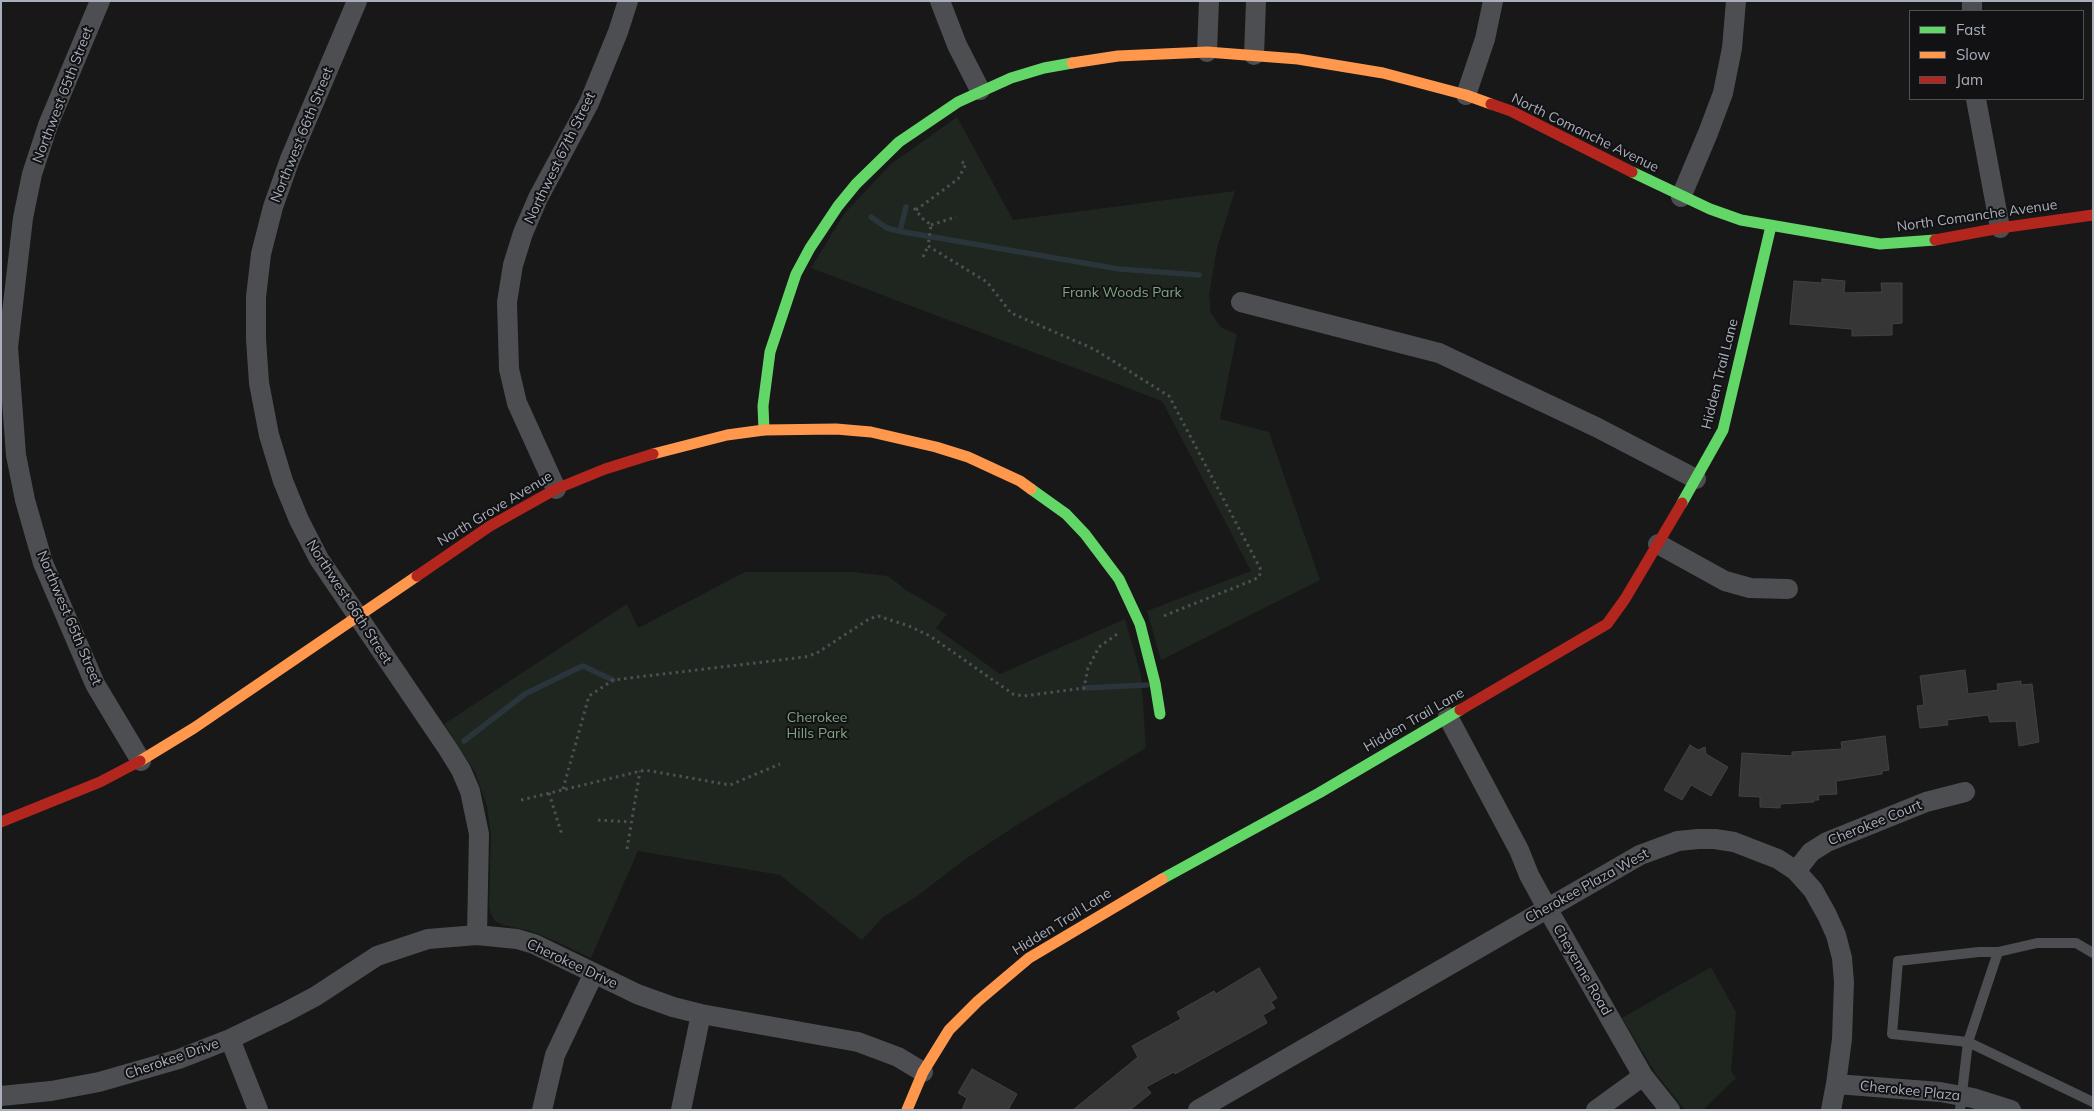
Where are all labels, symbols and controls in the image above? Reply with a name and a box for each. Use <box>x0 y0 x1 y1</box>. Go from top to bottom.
legend <box>1909 10 2084 100</box>
text: Fast <box>1956 20 1986 39</box>
street label: Northwest 65th Street <box>29 25 97 165</box>
text: Slow <box>1956 45 1990 64</box>
street label: Northwest 66th Street <box>267 65 337 205</box>
text: Jam <box>1956 70 1983 89</box>
street label: Northwest 67th Street <box>521 89 599 227</box>
street label: North Comanche Avenue <box>1509 90 1661 176</box>
street label: North Comanche Avenue <box>1896 196 2058 236</box>
park label: Frank Woods Park <box>1062 285 1182 301</box>
street label: Hidden Trail Lane <box>1698 317 1742 431</box>
street label: North Grove Avenue <box>434 468 556 550</box>
street label: Northwest 66th Street <box>303 537 395 667</box>
street label: Northwest 65th Street <box>33 548 105 688</box>
street label: Hidden Trail Lane <box>1361 684 1467 756</box>
park label: Cherokee Hills Park <box>787 710 847 742</box>
street label: Cherokee Court <box>1826 797 1924 849</box>
street label: Cherokee Plaza West <box>1522 845 1652 927</box>
street label: Hidden Trail Lane <box>1010 885 1114 959</box>
street label: Cheyenne Road <box>1549 922 1615 1018</box>
street label: Cherokee Drive <box>524 936 620 992</box>
street label: Cherokee Drive <box>123 1035 221 1083</box>
street label: Cherokee Plaza <box>1859 1077 1961 1105</box>

